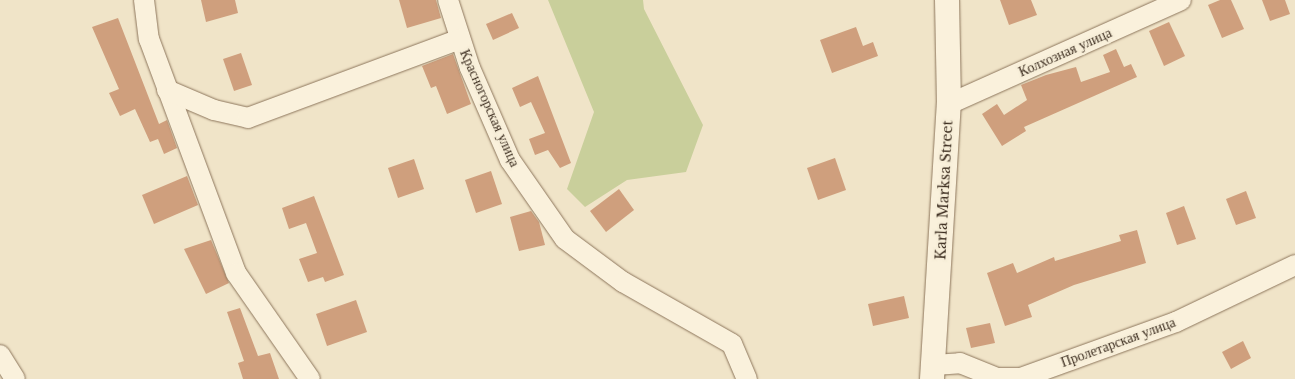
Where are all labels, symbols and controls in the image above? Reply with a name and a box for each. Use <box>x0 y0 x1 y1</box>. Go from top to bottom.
street label: Колхозная улица <box>1016 24 1114 80</box>
street label: Красногорская улица <box>457 47 523 169</box>
street label: Karla Marksa Street <box>932 120 956 260</box>
street label: Пролетарская улица <box>1058 313 1178 371</box>

